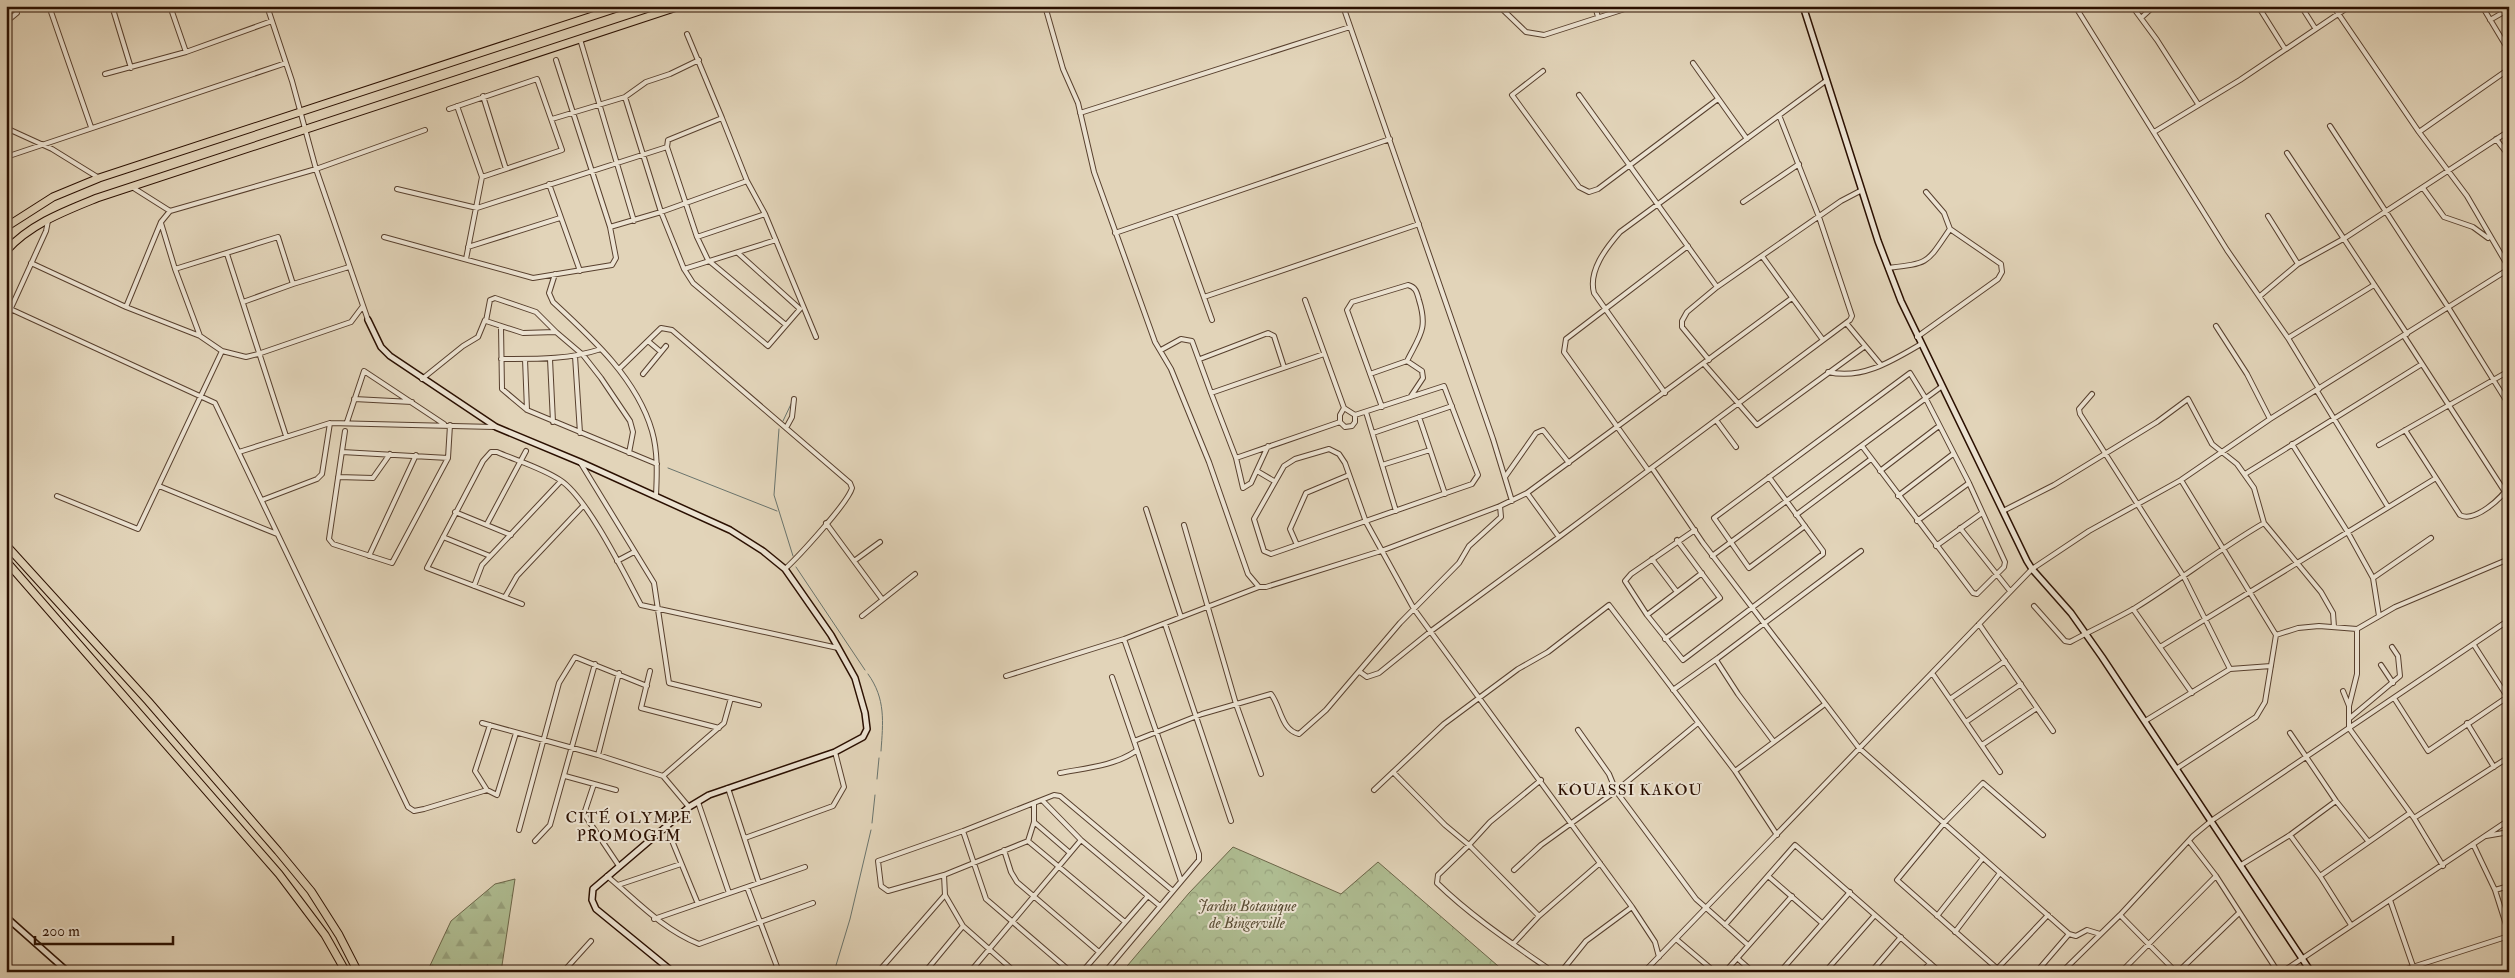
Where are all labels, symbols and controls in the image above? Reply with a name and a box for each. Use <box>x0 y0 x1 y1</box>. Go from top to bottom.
district label: KOUASSI KAKOU <box>1557 780 1703 800</box>
district label: CITÉ OLYMPE PROMOGIM <box>565 807 693 846</box>
park label: Jardin Botanique de Bingerville <box>1198 897 1297 933</box>
scale bar <box>35 913 172 945</box>
text: 200 m <box>42 922 80 941</box>

